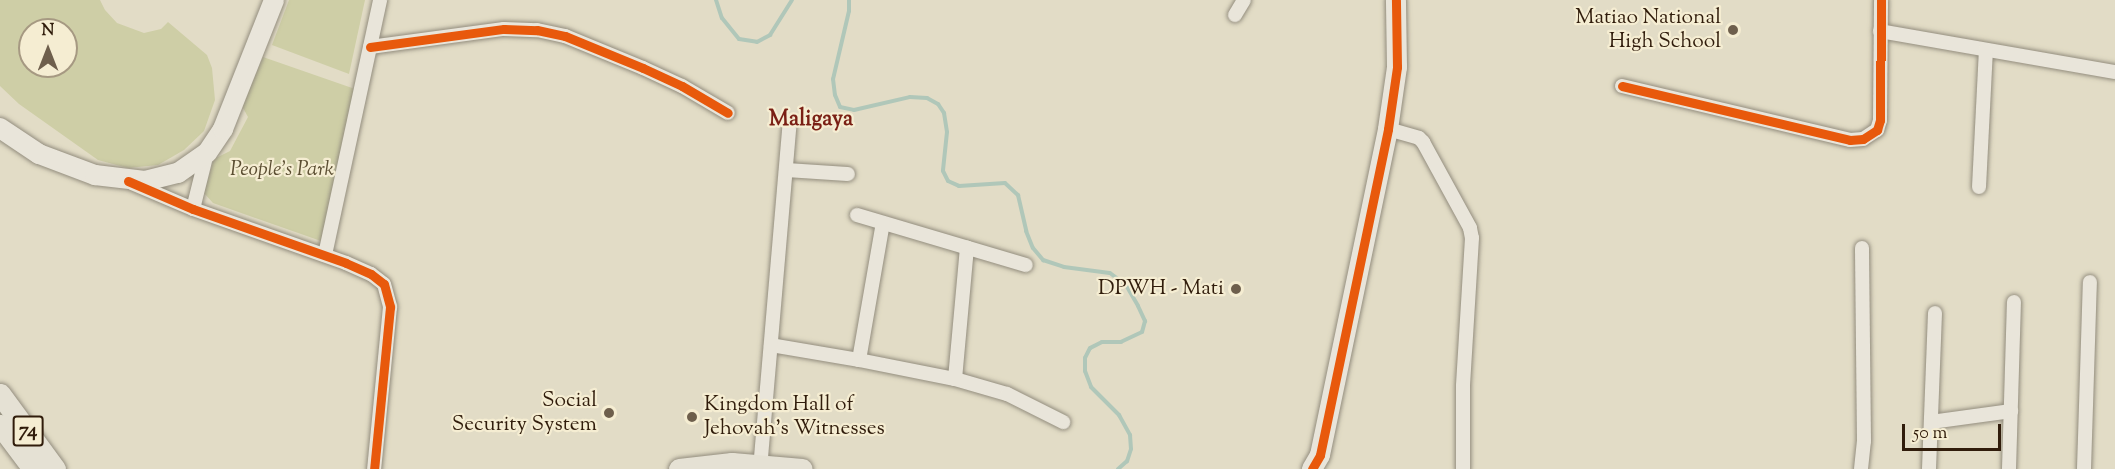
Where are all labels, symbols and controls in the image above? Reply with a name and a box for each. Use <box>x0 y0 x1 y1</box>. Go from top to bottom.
place label: Matiao National High School <box>1575 5 1721 55</box>
north arrow <box>18 18 78 78</box>
text: N <box>42 20 54 43</box>
marker: Matiao National High School <box>1726 23 1740 37</box>
district label: Maligaya <box>769 108 853 134</box>
park label: People's Park <box>230 157 334 183</box>
place label: DPWH - Mati <box>1098 276 1224 302</box>
marker: DPWH - Mati <box>1229 282 1243 296</box>
place label: Social Security System <box>452 388 597 438</box>
place label: Kingdom Hall of Jehovah's Witnesses <box>704 392 885 442</box>
marker: Social Security System <box>602 406 616 420</box>
marker: Kingdom Hall of Jehovah's Witnesses <box>685 410 699 424</box>
scale bar <box>1905 412 2004 450</box>
road number: 74 <box>12 414 44 448</box>
text: 50 m <box>1913 421 1947 447</box>

